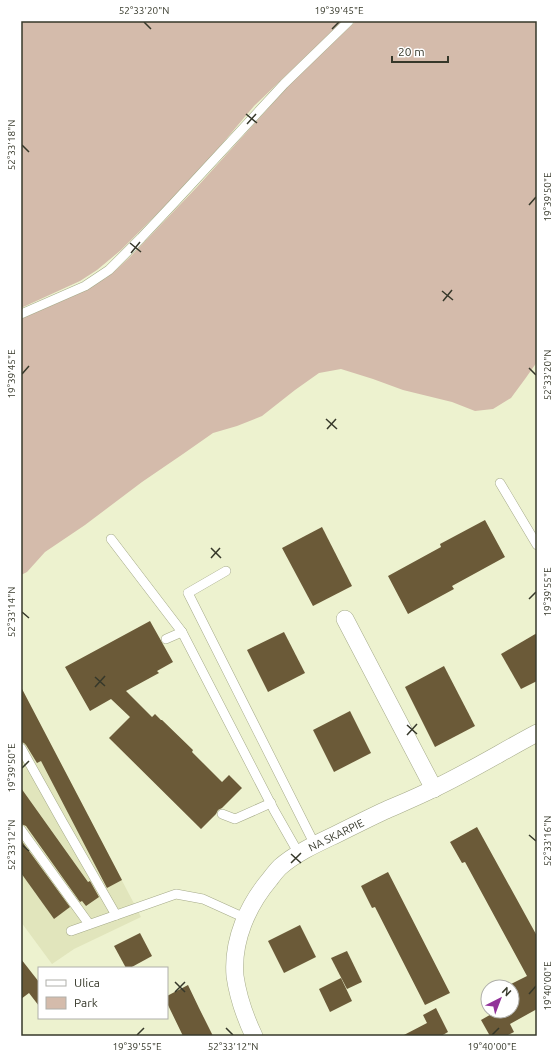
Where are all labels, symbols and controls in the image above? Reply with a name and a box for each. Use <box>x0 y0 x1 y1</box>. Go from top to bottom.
text: 52°33'20"N <box>119 5 169 16</box>
text: 19°39'45"E <box>314 5 364 16</box>
scale bar <box>392 38 448 64</box>
text: 20 m <box>398 45 425 58</box>
text: 52°33'18"N <box>6 120 17 170</box>
text: 19°39'50"E <box>542 172 553 222</box>
text: 19°39'45"E <box>6 349 17 399</box>
text: 52°33'20"N <box>542 350 553 400</box>
text: 19°39'55"E <box>542 567 553 617</box>
text: 52°33'14"N <box>6 587 17 637</box>
text: 19°39'50"E <box>6 743 17 793</box>
street label: NA SKARPIE <box>306 816 366 854</box>
text: 52°33'16"N <box>542 816 553 866</box>
text: 52°33'12"N <box>6 820 17 870</box>
text: 19°40'00"E <box>542 961 553 1011</box>
legend <box>38 967 168 1019</box>
text: Ulica <box>74 976 100 989</box>
north arrow <box>480 979 520 1019</box>
text: N <box>500 984 514 999</box>
text: Park <box>74 996 98 1009</box>
text: 19°39'55"E <box>112 1041 162 1052</box>
text: 52°33'12"N <box>208 1041 258 1052</box>
text: 19°40'00"E <box>467 1041 517 1052</box>

